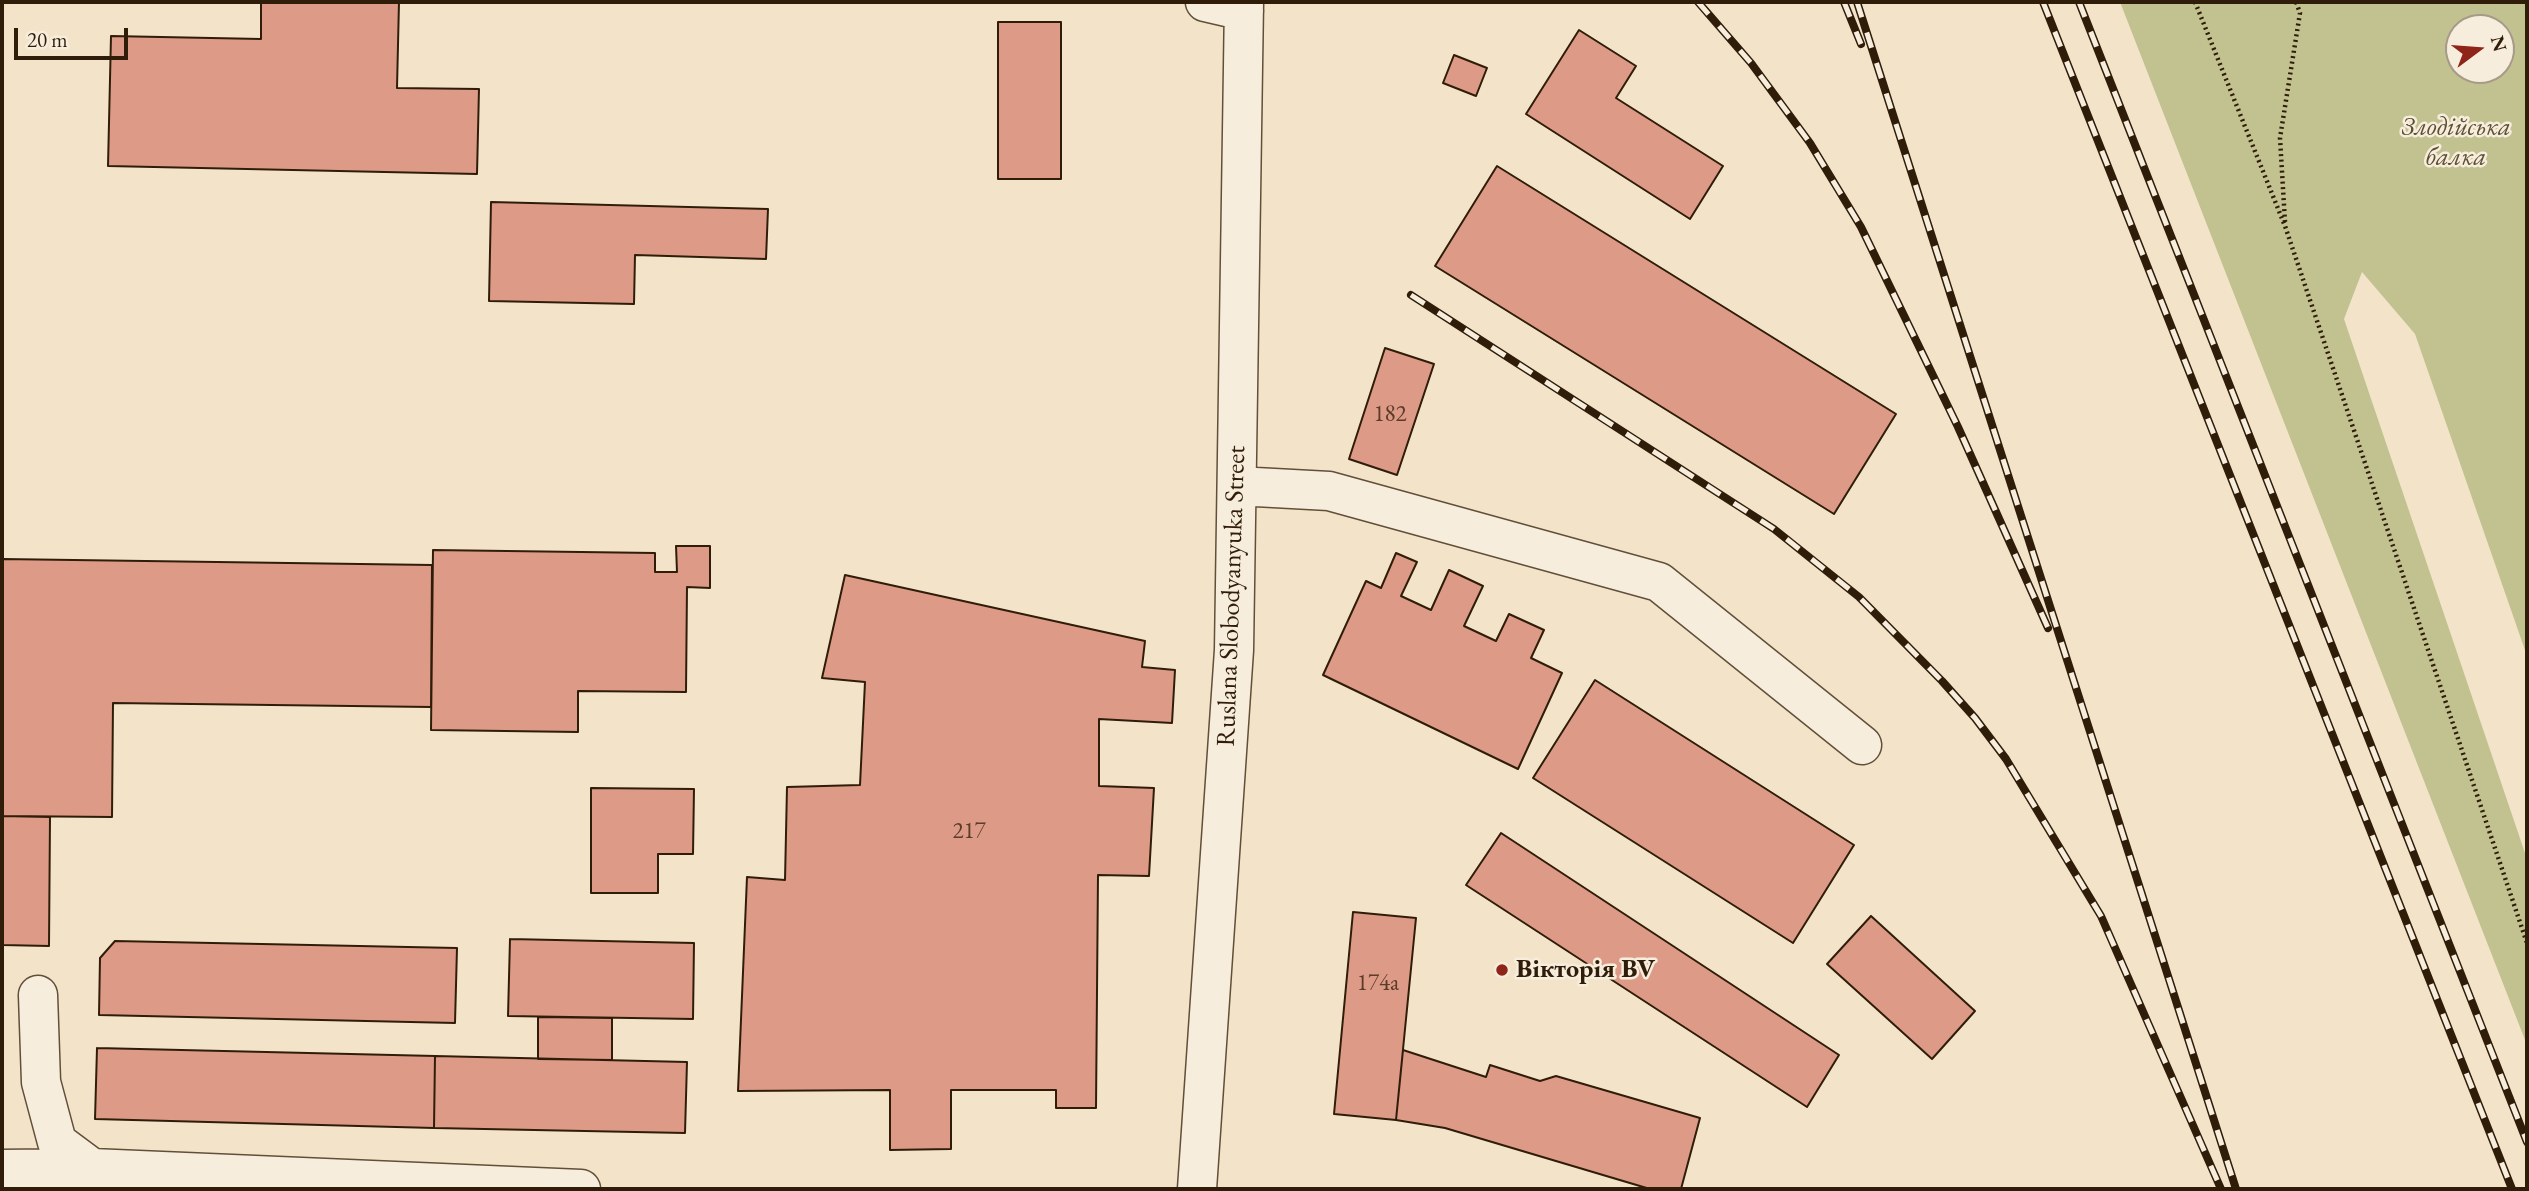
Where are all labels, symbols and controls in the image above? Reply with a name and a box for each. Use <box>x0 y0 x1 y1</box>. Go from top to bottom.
scale bar <box>18 14 131 58</box>
north arrow <box>2445 14 2515 84</box>
text: 20 m <box>27 26 68 53</box>
text: N <box>2485 33 2513 54</box>
park label: Злодійська балка <box>2401 112 2511 174</box>
house number: 182 <box>1373 401 1407 429</box>
street label: Ruslana Slobodyanyuka Street <box>1211 445 1253 747</box>
house number: 217 <box>952 818 986 846</box>
place label: Вікторія BV <box>1516 954 1655 986</box>
marker: Вікторія BV <box>1494 962 1510 978</box>
house number: 174а <box>1357 970 1399 998</box>

